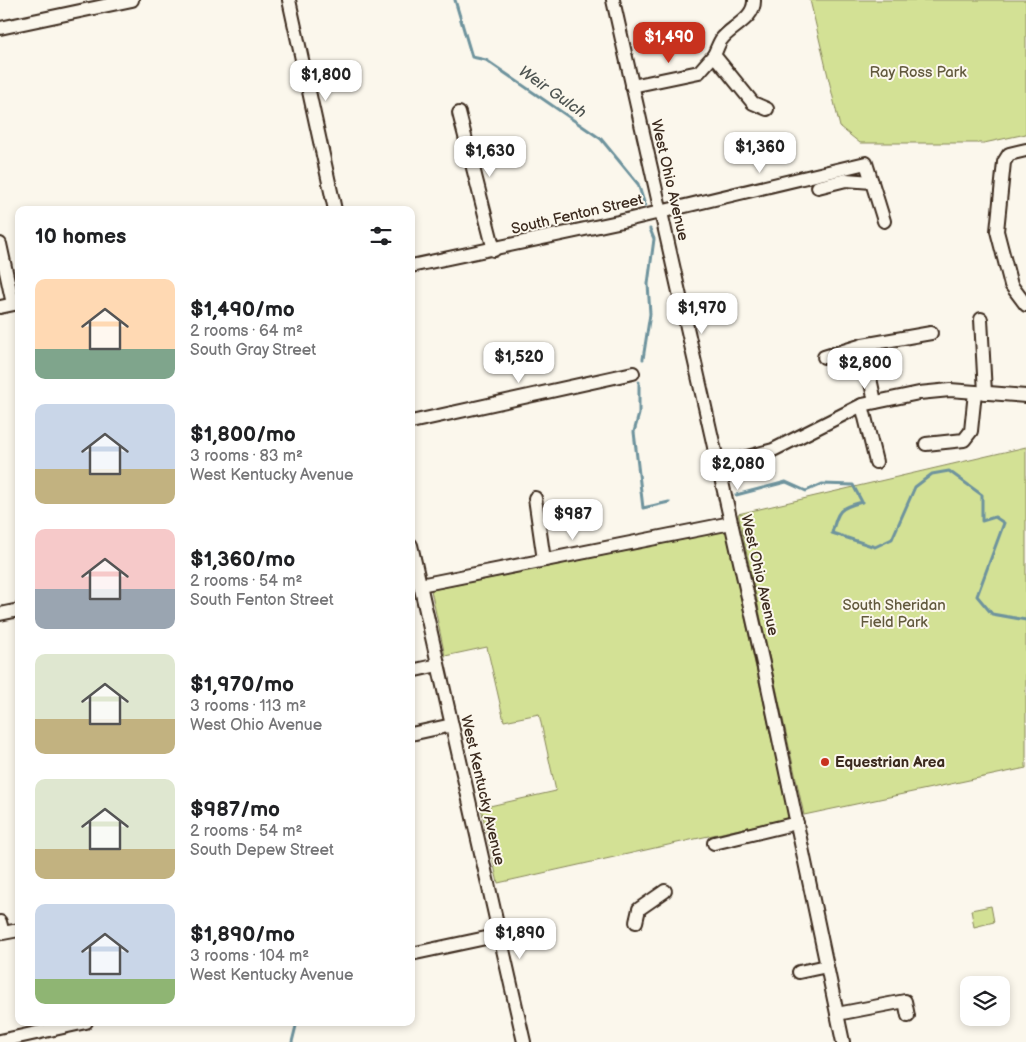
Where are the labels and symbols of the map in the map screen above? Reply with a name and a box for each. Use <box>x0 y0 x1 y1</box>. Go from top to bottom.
pin: $1,490 <box>628 22 710 64</box>
pin: $1,800 <box>285 59 367 102</box>
water label: Weir Gulch <box>515 62 590 123</box>
park label: Ray Ross Park <box>869 63 967 82</box>
street label: West Ohio Avenue <box>646 118 693 243</box>
pin: $1,360 <box>719 132 801 174</box>
pin: $1,630 <box>449 136 531 178</box>
street label: South Fenton Street <box>509 190 645 239</box>
pin: $1,970 <box>661 292 743 335</box>
pin: $1,520 <box>478 342 560 384</box>
pin: $2,800 <box>824 348 906 390</box>
pin: $2,080 <box>697 448 779 491</box>
pin: $987 <box>543 498 603 541</box>
street label: West Ohio Avenue <box>736 513 783 638</box>
park label: South Sheridan Field Park <box>842 596 946 632</box>
street label: West Kentucky Avenue <box>456 713 509 867</box>
place label: Equestrian Area <box>835 753 945 772</box>
marker: Equestrian Area <box>819 756 831 768</box>
pin: $1,890 <box>479 918 561 960</box>

